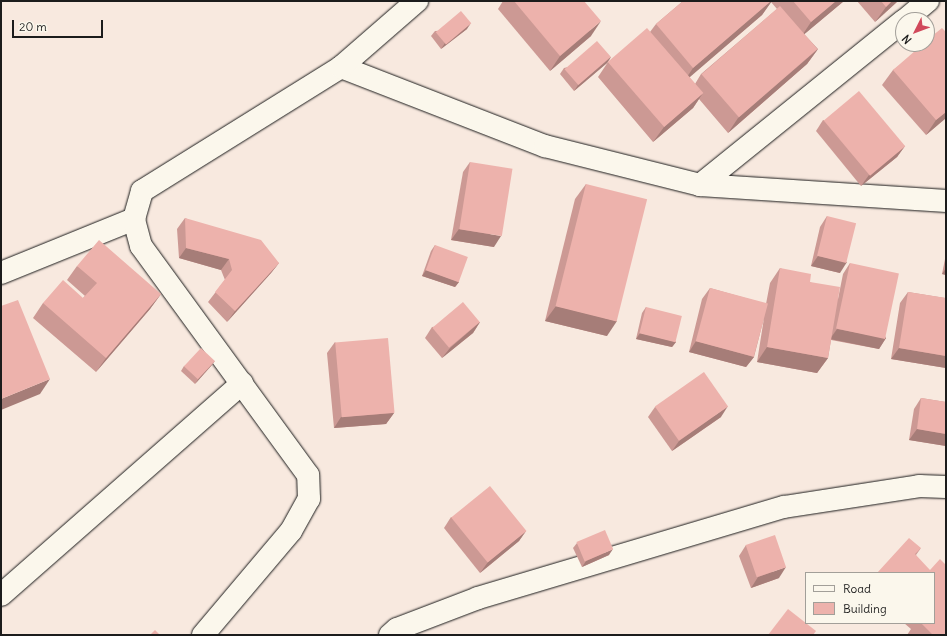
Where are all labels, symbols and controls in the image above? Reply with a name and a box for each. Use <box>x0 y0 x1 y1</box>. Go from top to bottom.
scale bar <box>14 12 105 38</box>
north arrow <box>895 12 935 52</box>
text: 20 m <box>19 19 47 34</box>
text: N <box>899 32 915 47</box>
legend <box>805 572 935 624</box>
text: Road <box>843 581 871 596</box>
text: Building <box>843 601 887 616</box>

